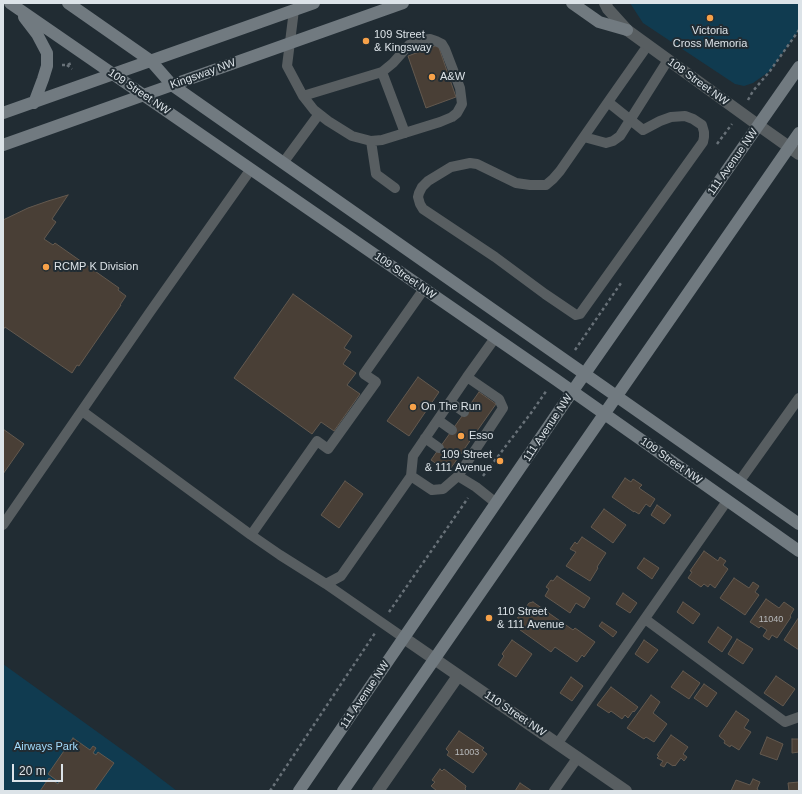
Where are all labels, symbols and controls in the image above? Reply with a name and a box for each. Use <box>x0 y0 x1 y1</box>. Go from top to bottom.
marker: Victoria Cross Memoria <box>705 13 715 23</box>
place label: Victoria Cross Memoria <box>673 24 747 50</box>
place label: 109 Street & Kingsway <box>374 28 431 54</box>
marker: 109 Street & Kingsway <box>361 36 371 46</box>
street label: 108 Street NW <box>665 55 731 109</box>
street label: Kingsway NW <box>169 56 237 92</box>
street label: 109 Street NW <box>105 66 173 118</box>
place label: A&W <box>440 70 465 84</box>
marker: A&W <box>427 72 437 82</box>
street label: 111 Avenue NW <box>705 126 761 198</box>
street label: 109 Street NW <box>372 250 438 302</box>
place label: RCMP K Division <box>54 260 138 274</box>
marker: RCMP K Division <box>41 262 51 272</box>
street label: 111 Avenue NW <box>521 392 575 464</box>
place label: On The Run <box>421 400 481 414</box>
marker: On The Run <box>408 402 418 412</box>
place label: Esso <box>469 429 493 443</box>
marker: Esso <box>456 431 466 441</box>
street label: 109 Street NW <box>638 435 704 487</box>
place label: 109 Street & 111 Avenue <box>425 448 492 474</box>
marker: 109 Street & 111 Avenue <box>495 456 505 466</box>
place label: 110 Street & 111 Avenue <box>497 605 564 631</box>
marker: 110 Street & 111 Avenue <box>484 613 494 623</box>
house number: 11040 <box>759 615 783 625</box>
street label: 111 Avenue NW <box>338 659 392 731</box>
street label: 110 Street NW <box>482 689 548 739</box>
park label: Airways Park <box>14 740 78 754</box>
house number: 11003 <box>455 748 479 758</box>
scale bar <box>14 756 65 782</box>
text: 20 m <box>19 764 46 778</box>

